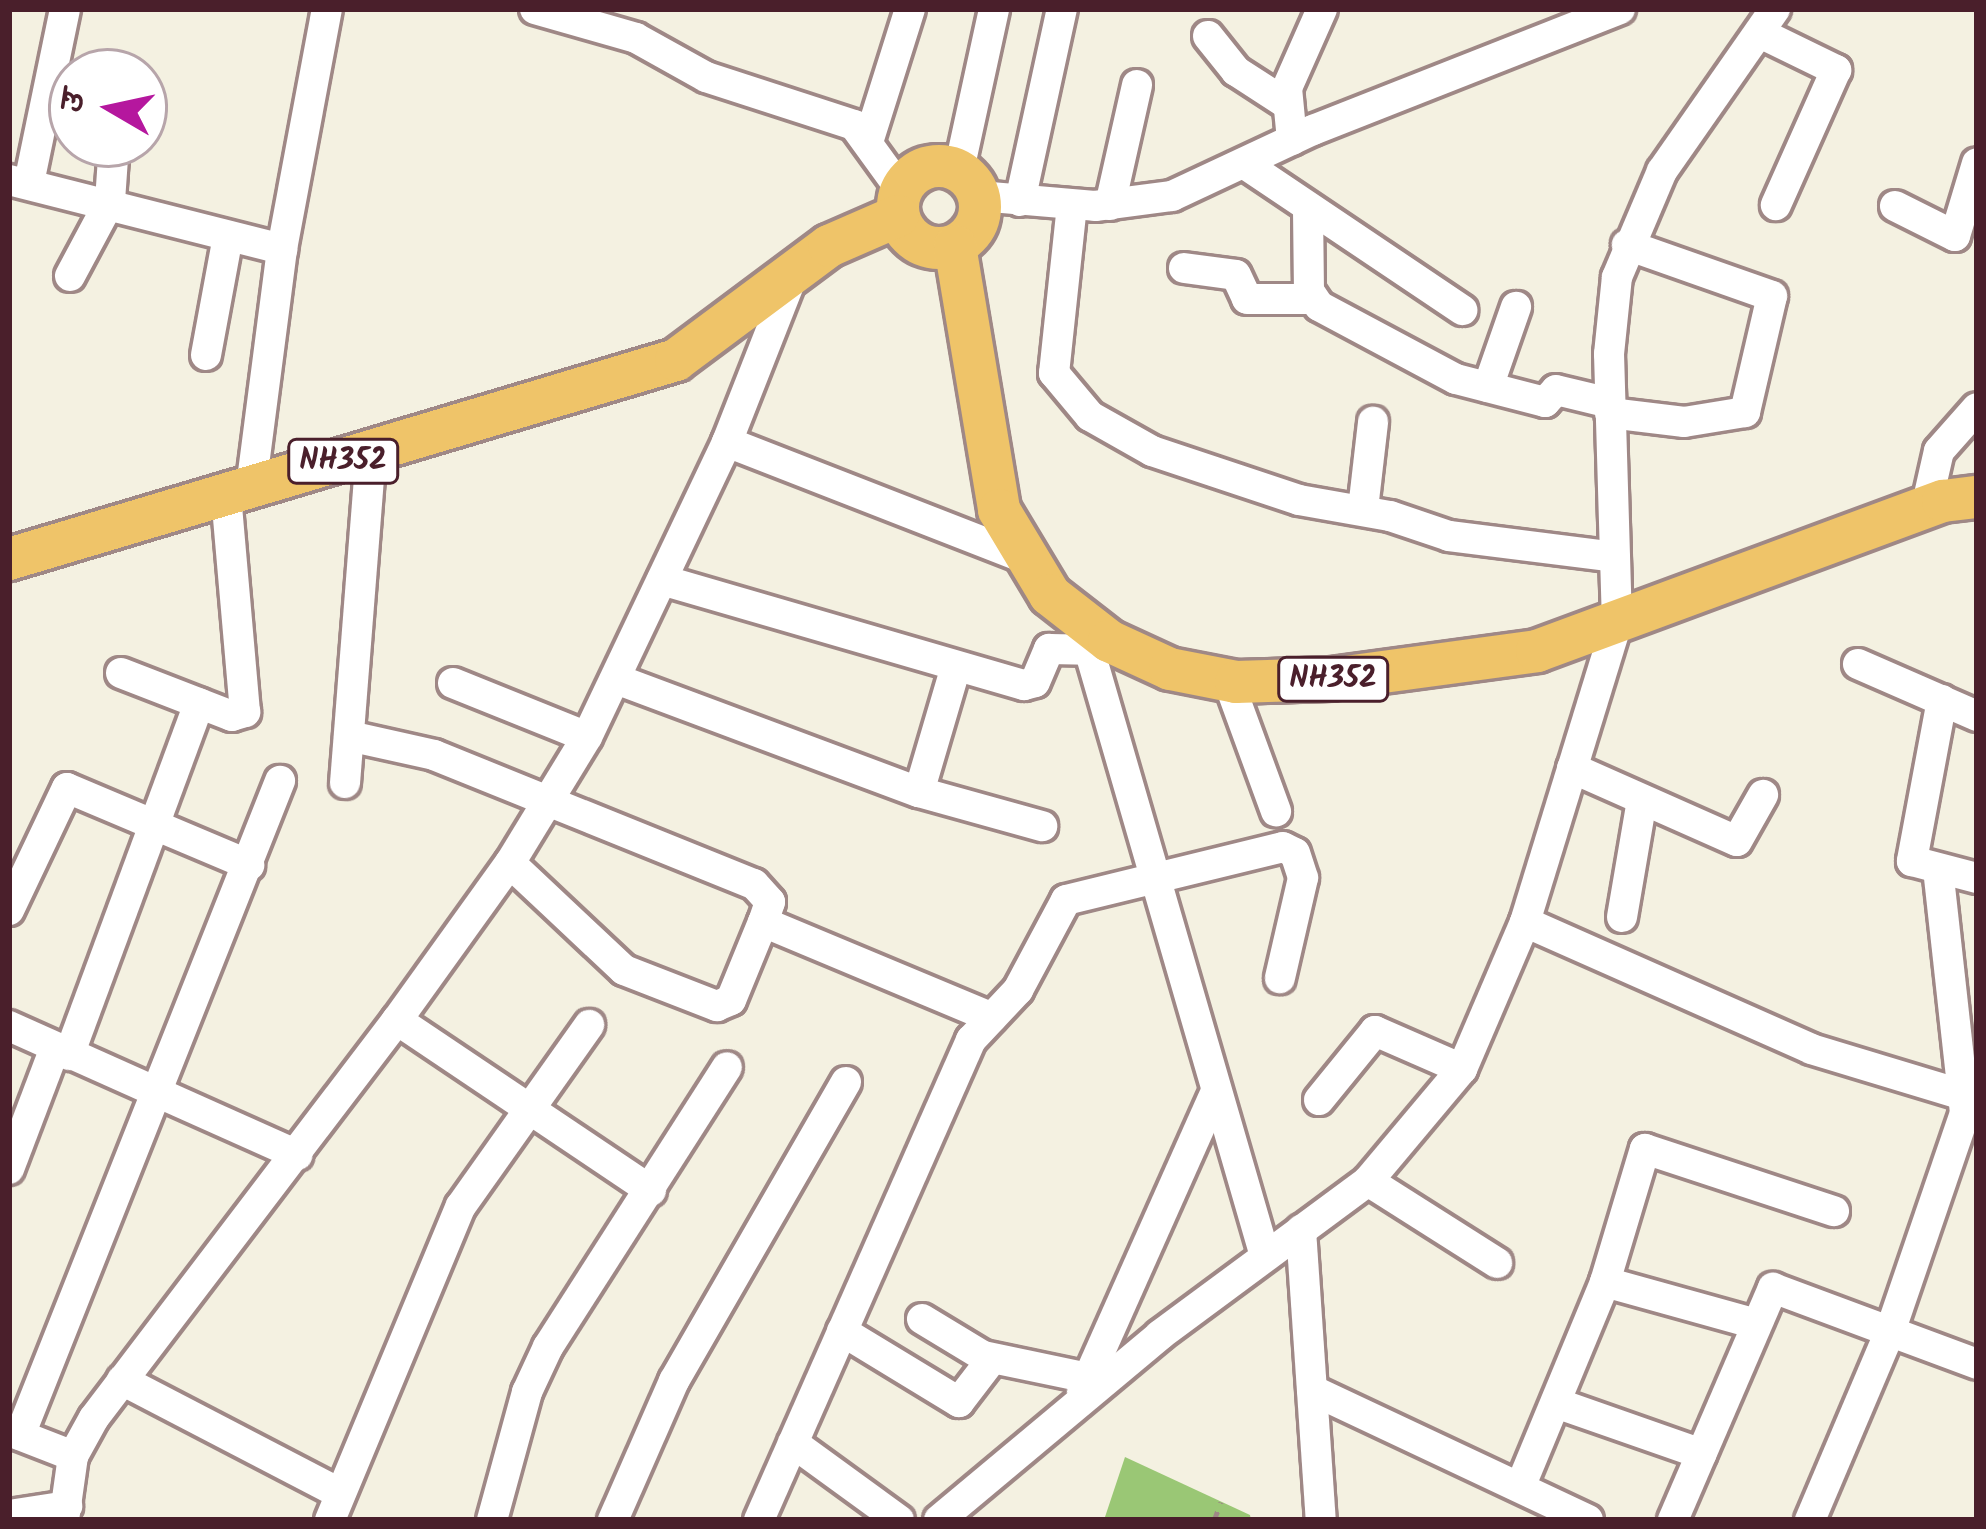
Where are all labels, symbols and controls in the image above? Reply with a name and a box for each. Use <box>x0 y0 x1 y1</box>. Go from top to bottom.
north arrow <box>48 48 168 168</box>
text: उ <box>47 88 103 117</box>
road number: NH352 <box>286 437 400 485</box>
road number: NH352 <box>1276 655 1390 703</box>

